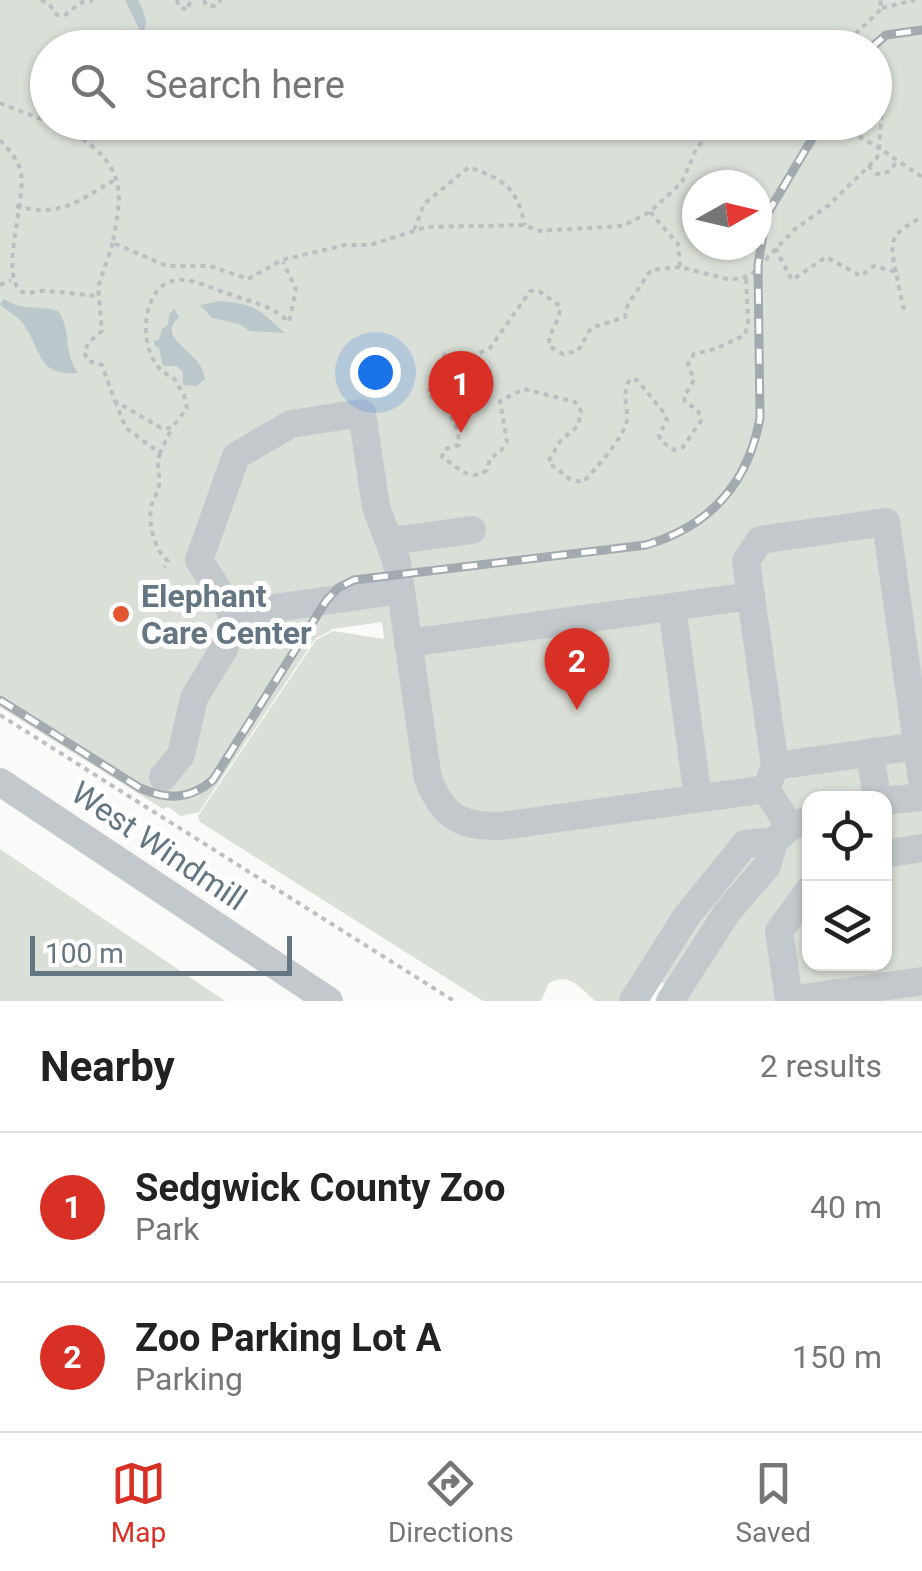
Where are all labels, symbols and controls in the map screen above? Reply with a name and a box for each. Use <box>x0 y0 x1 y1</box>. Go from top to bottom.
search box <box>30 30 892 140</box>
icon: search <box>65 58 120 113</box>
text: Search here <box>145 63 345 107</box>
north arrow <box>682 170 772 260</box>
your location <box>350 347 401 398</box>
pin: 1 <box>428 350 494 433</box>
place label: Elephant Care Center <box>141 577 312 652</box>
marker: Elephant Care Center <box>110 603 132 625</box>
pin: 2 <box>544 628 610 710</box>
street label: West Windmill <box>64 773 254 919</box>
map controls <box>802 791 892 971</box>
button: locate <box>802 791 892 881</box>
button: layers <box>802 881 892 971</box>
scale bar <box>30 931 292 976</box>
text: 100 m <box>45 937 124 970</box>
text: Nearby <box>40 1042 175 1091</box>
text: 2 results <box>760 1047 882 1085</box>
text: Sedgwick County Zoo <box>135 1166 505 1210</box>
text: 1 <box>63 1188 82 1226</box>
text: 40 m <box>810 1188 882 1226</box>
text: Park <box>135 1210 199 1248</box>
text: Zoo Parking Lot A <box>135 1316 441 1360</box>
text: 2 <box>63 1338 82 1376</box>
text: 150 m <box>792 1338 882 1376</box>
text: Parking <box>135 1360 243 1398</box>
tab: Map <box>111 1456 166 1549</box>
tab: Directions <box>388 1456 514 1549</box>
tab: Saved <box>735 1456 811 1549</box>

